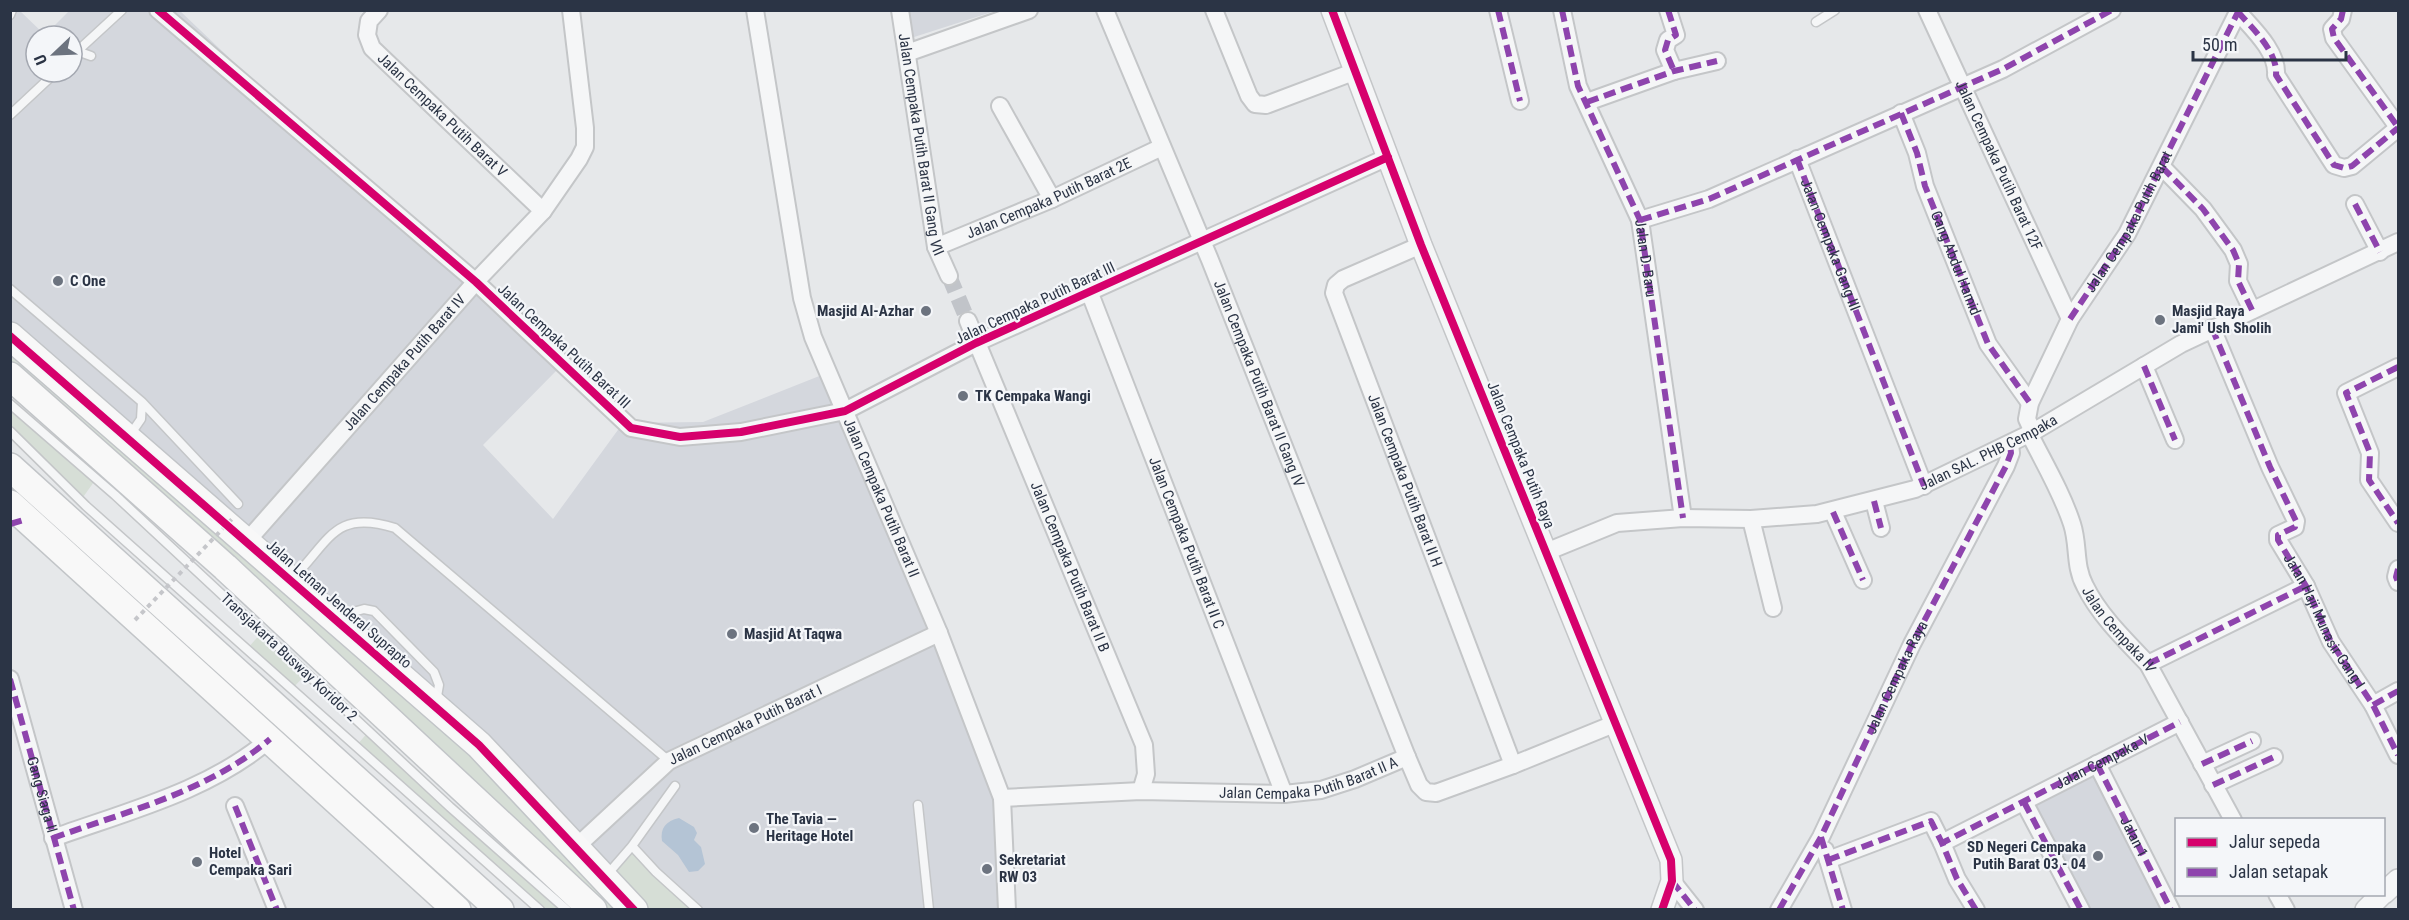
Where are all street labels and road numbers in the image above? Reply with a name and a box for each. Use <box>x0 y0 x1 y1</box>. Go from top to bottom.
street label: Jalan Cempaka Putih Barat II Gang VII <box>895 32 948 259</box>
street label: Jalan Cempaka Putih Barat V <box>374 49 511 181</box>
street label: Jalan Cempaka Putih Barat 12F <box>1952 77 2046 253</box>
street label: Jalan Cempaka Putih Barat <box>2081 148 2176 296</box>
street label: Jalan Cempaka Putih Barat 2E <box>964 154 1134 242</box>
street label: Jalan Cempaka Gang III <box>1797 176 1864 313</box>
street label: Gang Abdul Hamid <box>1927 208 1985 318</box>
street label: Jalan D. Baru <box>1631 218 1660 298</box>
street label: Jalan Cempaka Putih Barat III <box>952 258 1118 348</box>
street label: Jalan Cempaka Putih Barat II Gang IV <box>1210 277 1308 490</box>
street label: Jalan Cempaka Putih Barat III <box>494 280 634 412</box>
street label: Jalan Cempaka Putih Barat IV <box>340 290 470 434</box>
street label: Jalan Cempaka Putih Raya <box>1483 379 1559 531</box>
street label: Jalan Cempaka Putih Barat II H <box>1364 391 1446 570</box>
street label: Jalan SAL. PHB Cempaka <box>1917 411 2060 494</box>
street label: Jalan Cempaka Putih Barat II <box>840 415 923 580</box>
street label: Jalan Cempaka Putih Barat II C <box>1145 454 1228 631</box>
street label: Jalan Cempaka Putih Barat II B <box>1027 479 1113 655</box>
street label: Jalan Letnan Jenderal Suprapto <box>263 536 415 672</box>
street label: Jalan Haji Munasir Gang I <box>2279 550 2369 692</box>
street label: Jalan Cempaka IV <box>2078 584 2160 676</box>
street label: Transjakarta Busway Koridor 2 <box>217 589 361 725</box>
street label: Jalan Cempaka Raya <box>1862 618 1932 737</box>
street label: Jalan Cempaka Putih Barat I <box>666 681 825 769</box>
street label: Jalan Cempaka V <box>2052 730 2153 793</box>
street label: Jalan Cempaka Putih Barat II A <box>1219 753 1401 803</box>
street label: Gang Siaga II <box>23 755 61 835</box>
street label: Jalan 1 <box>2116 814 2152 860</box>

